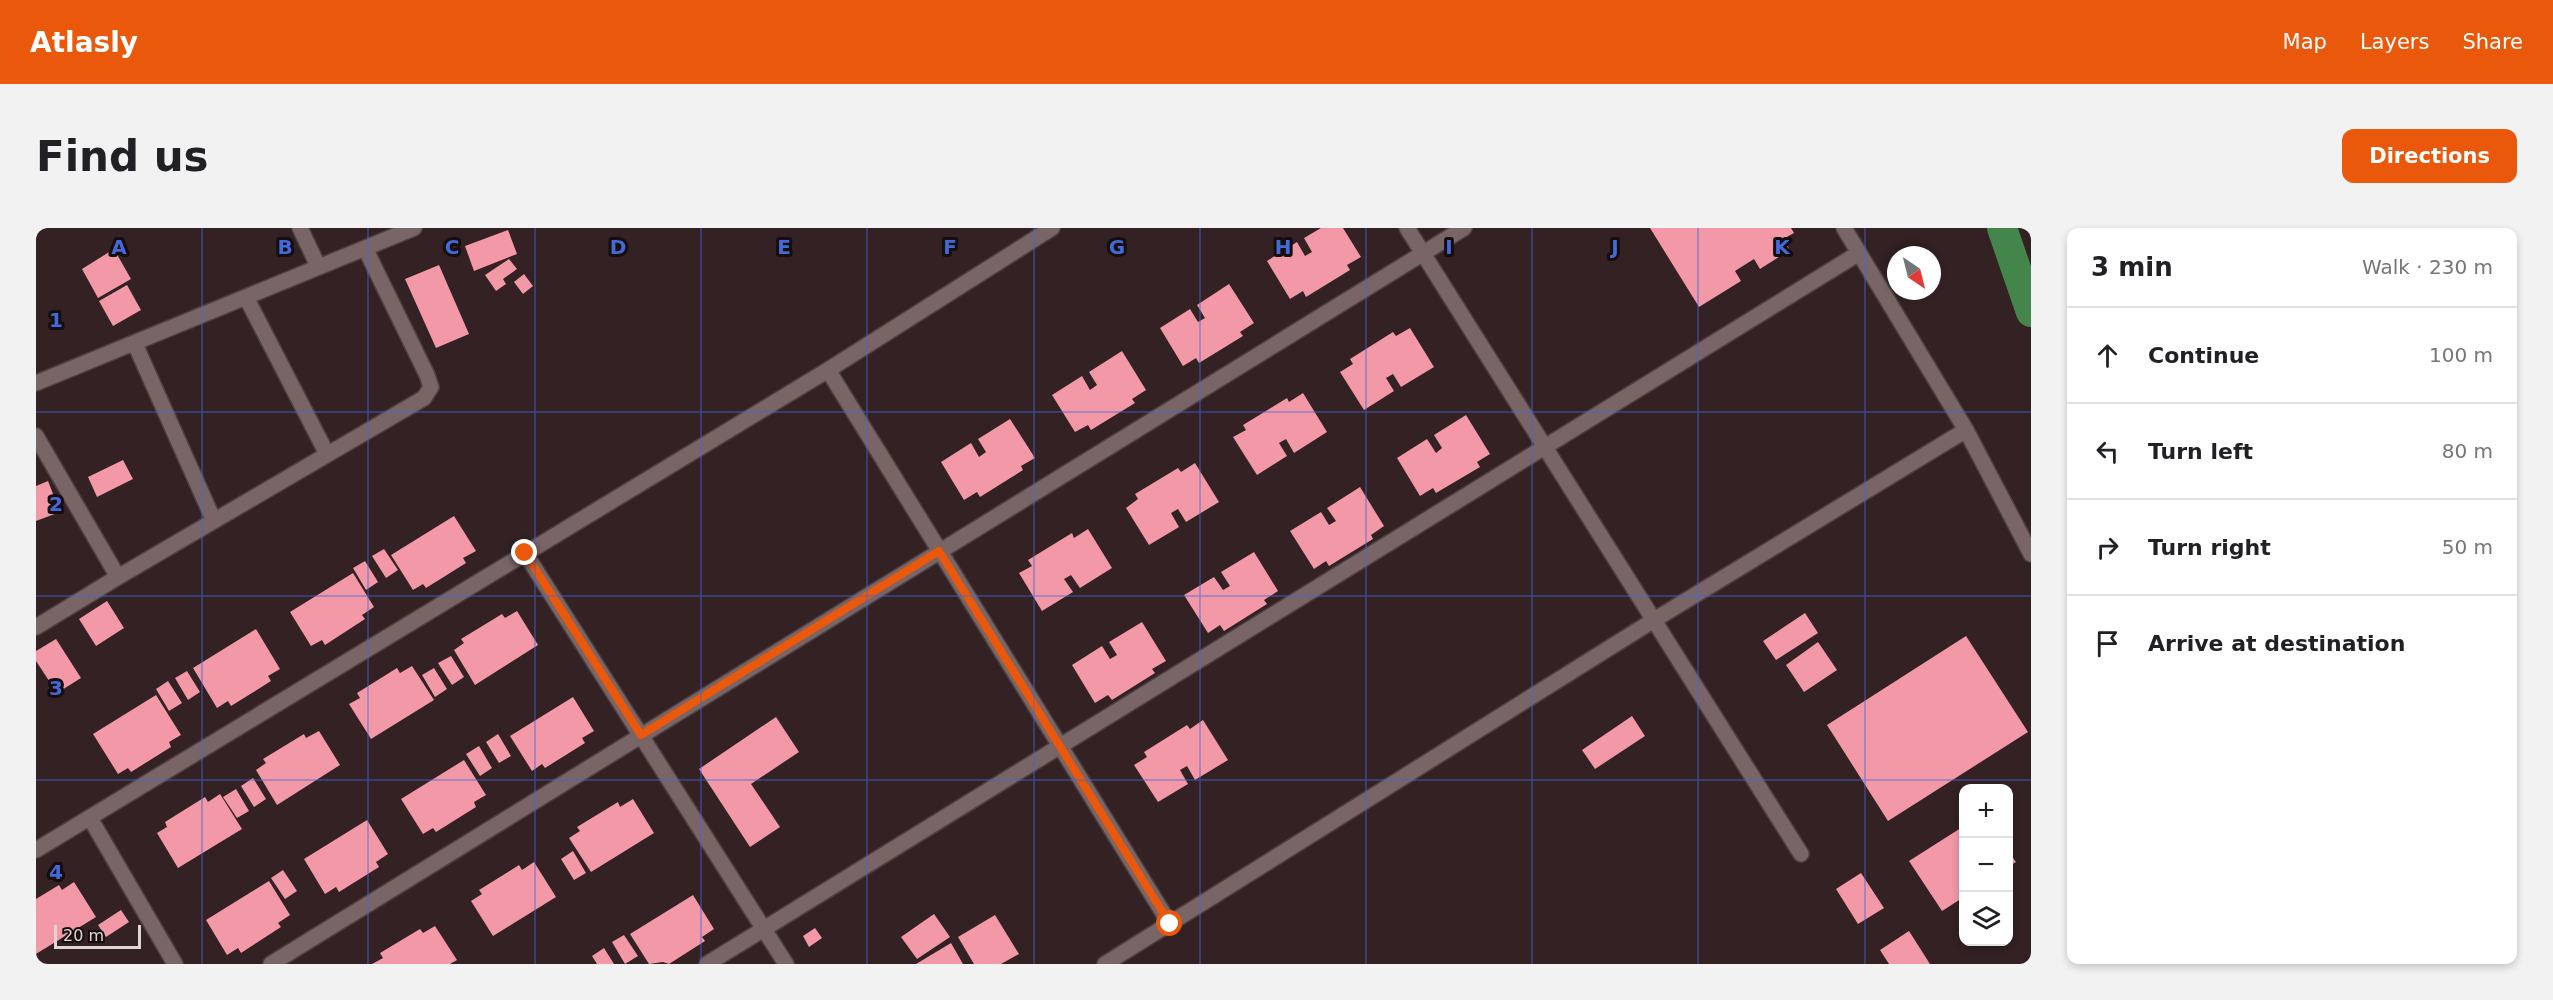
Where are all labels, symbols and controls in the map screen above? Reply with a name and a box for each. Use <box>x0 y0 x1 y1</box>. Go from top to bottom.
text: Atlasly <box>30 26 138 59</box>
text: Map <box>2283 30 2327 54</box>
text: Layers <box>2360 30 2429 54</box>
text: Share <box>2462 30 2523 54</box>
button: Directions <box>2342 129 2517 183</box>
text: Find us <box>36 132 209 181</box>
text: A <box>111 235 127 259</box>
text: B <box>277 235 293 259</box>
text: C <box>445 235 459 259</box>
text: D <box>610 235 626 259</box>
text: E <box>777 235 791 259</box>
text: F <box>943 235 957 259</box>
text: G <box>1109 235 1125 259</box>
text: H <box>1275 235 1291 259</box>
text: I <box>1445 235 1453 259</box>
text: J <box>1609 235 1619 259</box>
text: K <box>1774 235 1791 259</box>
north arrow <box>1887 246 1941 300</box>
text: 3 min <box>2091 252 2173 282</box>
text: Walk · 230 m <box>2362 255 2493 279</box>
text: 1 <box>49 308 63 332</box>
icon: ahead <box>2091 339 2124 372</box>
text: Continue <box>2148 343 2259 368</box>
text: 100 m <box>2429 343 2493 367</box>
icon: left <box>2091 435 2124 468</box>
text: Turn left <box>2148 439 2253 464</box>
text: 80 m <box>2442 439 2493 463</box>
text: 2 <box>49 492 63 516</box>
icon: right <box>2091 531 2124 564</box>
text: Turn right <box>2148 535 2271 560</box>
text: 50 m <box>2442 535 2493 559</box>
route end <box>511 539 537 565</box>
icon: arrive <box>2091 627 2124 660</box>
text: Arrive at destination <box>2148 631 2405 656</box>
text: 3 <box>49 676 63 700</box>
map controls <box>1959 784 2013 946</box>
button: + <box>1959 784 2013 838</box>
button: − <box>1959 838 2013 892</box>
text: 4 <box>49 860 63 884</box>
button: layers <box>1959 892 2013 946</box>
route start <box>1156 910 1182 936</box>
scale bar <box>54 922 141 950</box>
text: 20 m <box>63 926 104 945</box>

